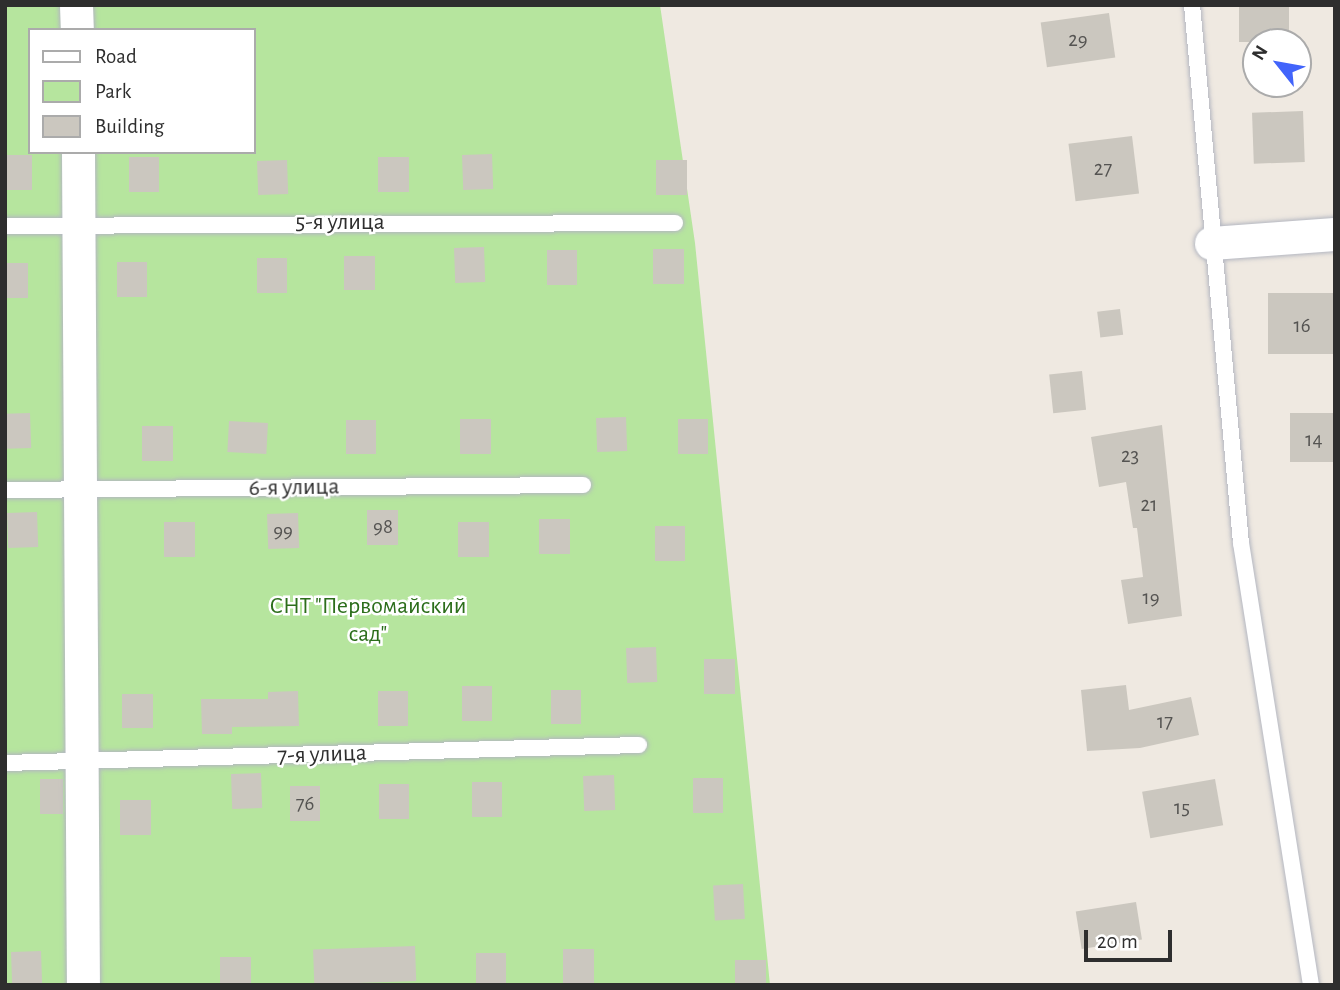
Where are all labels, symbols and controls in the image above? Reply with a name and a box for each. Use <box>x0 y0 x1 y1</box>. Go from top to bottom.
house number: 29 <box>1068 27 1088 53</box>
legend <box>28 28 256 154</box>
north arrow <box>1242 28 1312 98</box>
text: N <box>1249 42 1272 64</box>
text: Road <box>95 46 137 67</box>
text: Park <box>95 81 131 102</box>
text: Building <box>95 116 164 137</box>
house number: 27 <box>1094 156 1112 182</box>
street label: 5-я улица <box>295 209 385 237</box>
house number: 16 <box>1293 313 1311 339</box>
house number: 14 <box>1305 427 1323 453</box>
house number: 23 <box>1121 443 1139 469</box>
street label: 6-я улица <box>248 473 340 503</box>
house number: 21 <box>1141 492 1157 518</box>
house number: 98 <box>373 514 393 540</box>
house number: 99 <box>273 518 293 544</box>
house number: 19 <box>1142 585 1160 611</box>
park label: СНТ "Первомайский сад" <box>270 593 466 649</box>
house number: 17 <box>1157 709 1173 735</box>
street label: 7-я улица <box>277 739 367 771</box>
house number: 76 <box>296 791 314 817</box>
house number: 15 <box>1174 795 1190 821</box>
scale bar <box>1088 916 1176 960</box>
text: 20 m <box>1097 931 1138 952</box>

